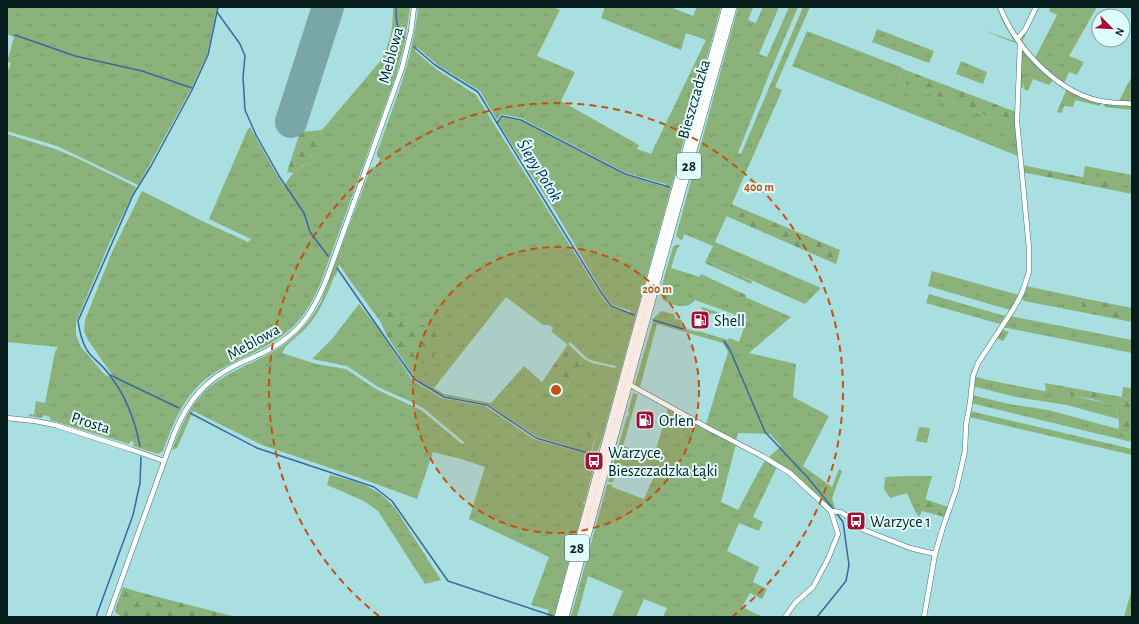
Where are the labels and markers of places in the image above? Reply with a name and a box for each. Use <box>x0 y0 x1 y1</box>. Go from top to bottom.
fuel station icon: Shell <box>689 309 711 331</box>
place label: Shell <box>714 313 745 329</box>
centre of rings <box>549 383 563 397</box>
fuel station icon: Orlen <box>634 409 656 431</box>
place label: Orlen <box>659 413 694 429</box>
place label: Warzyce, Bieszczadzka Łąki <box>608 445 718 479</box>
bus stop icon: Warzyce, Bieszczadzka Łąki <box>583 450 605 472</box>
bus stop icon: Warzyce 1 <box>845 510 867 532</box>
place label: Warzyce 1 <box>870 514 931 531</box>

